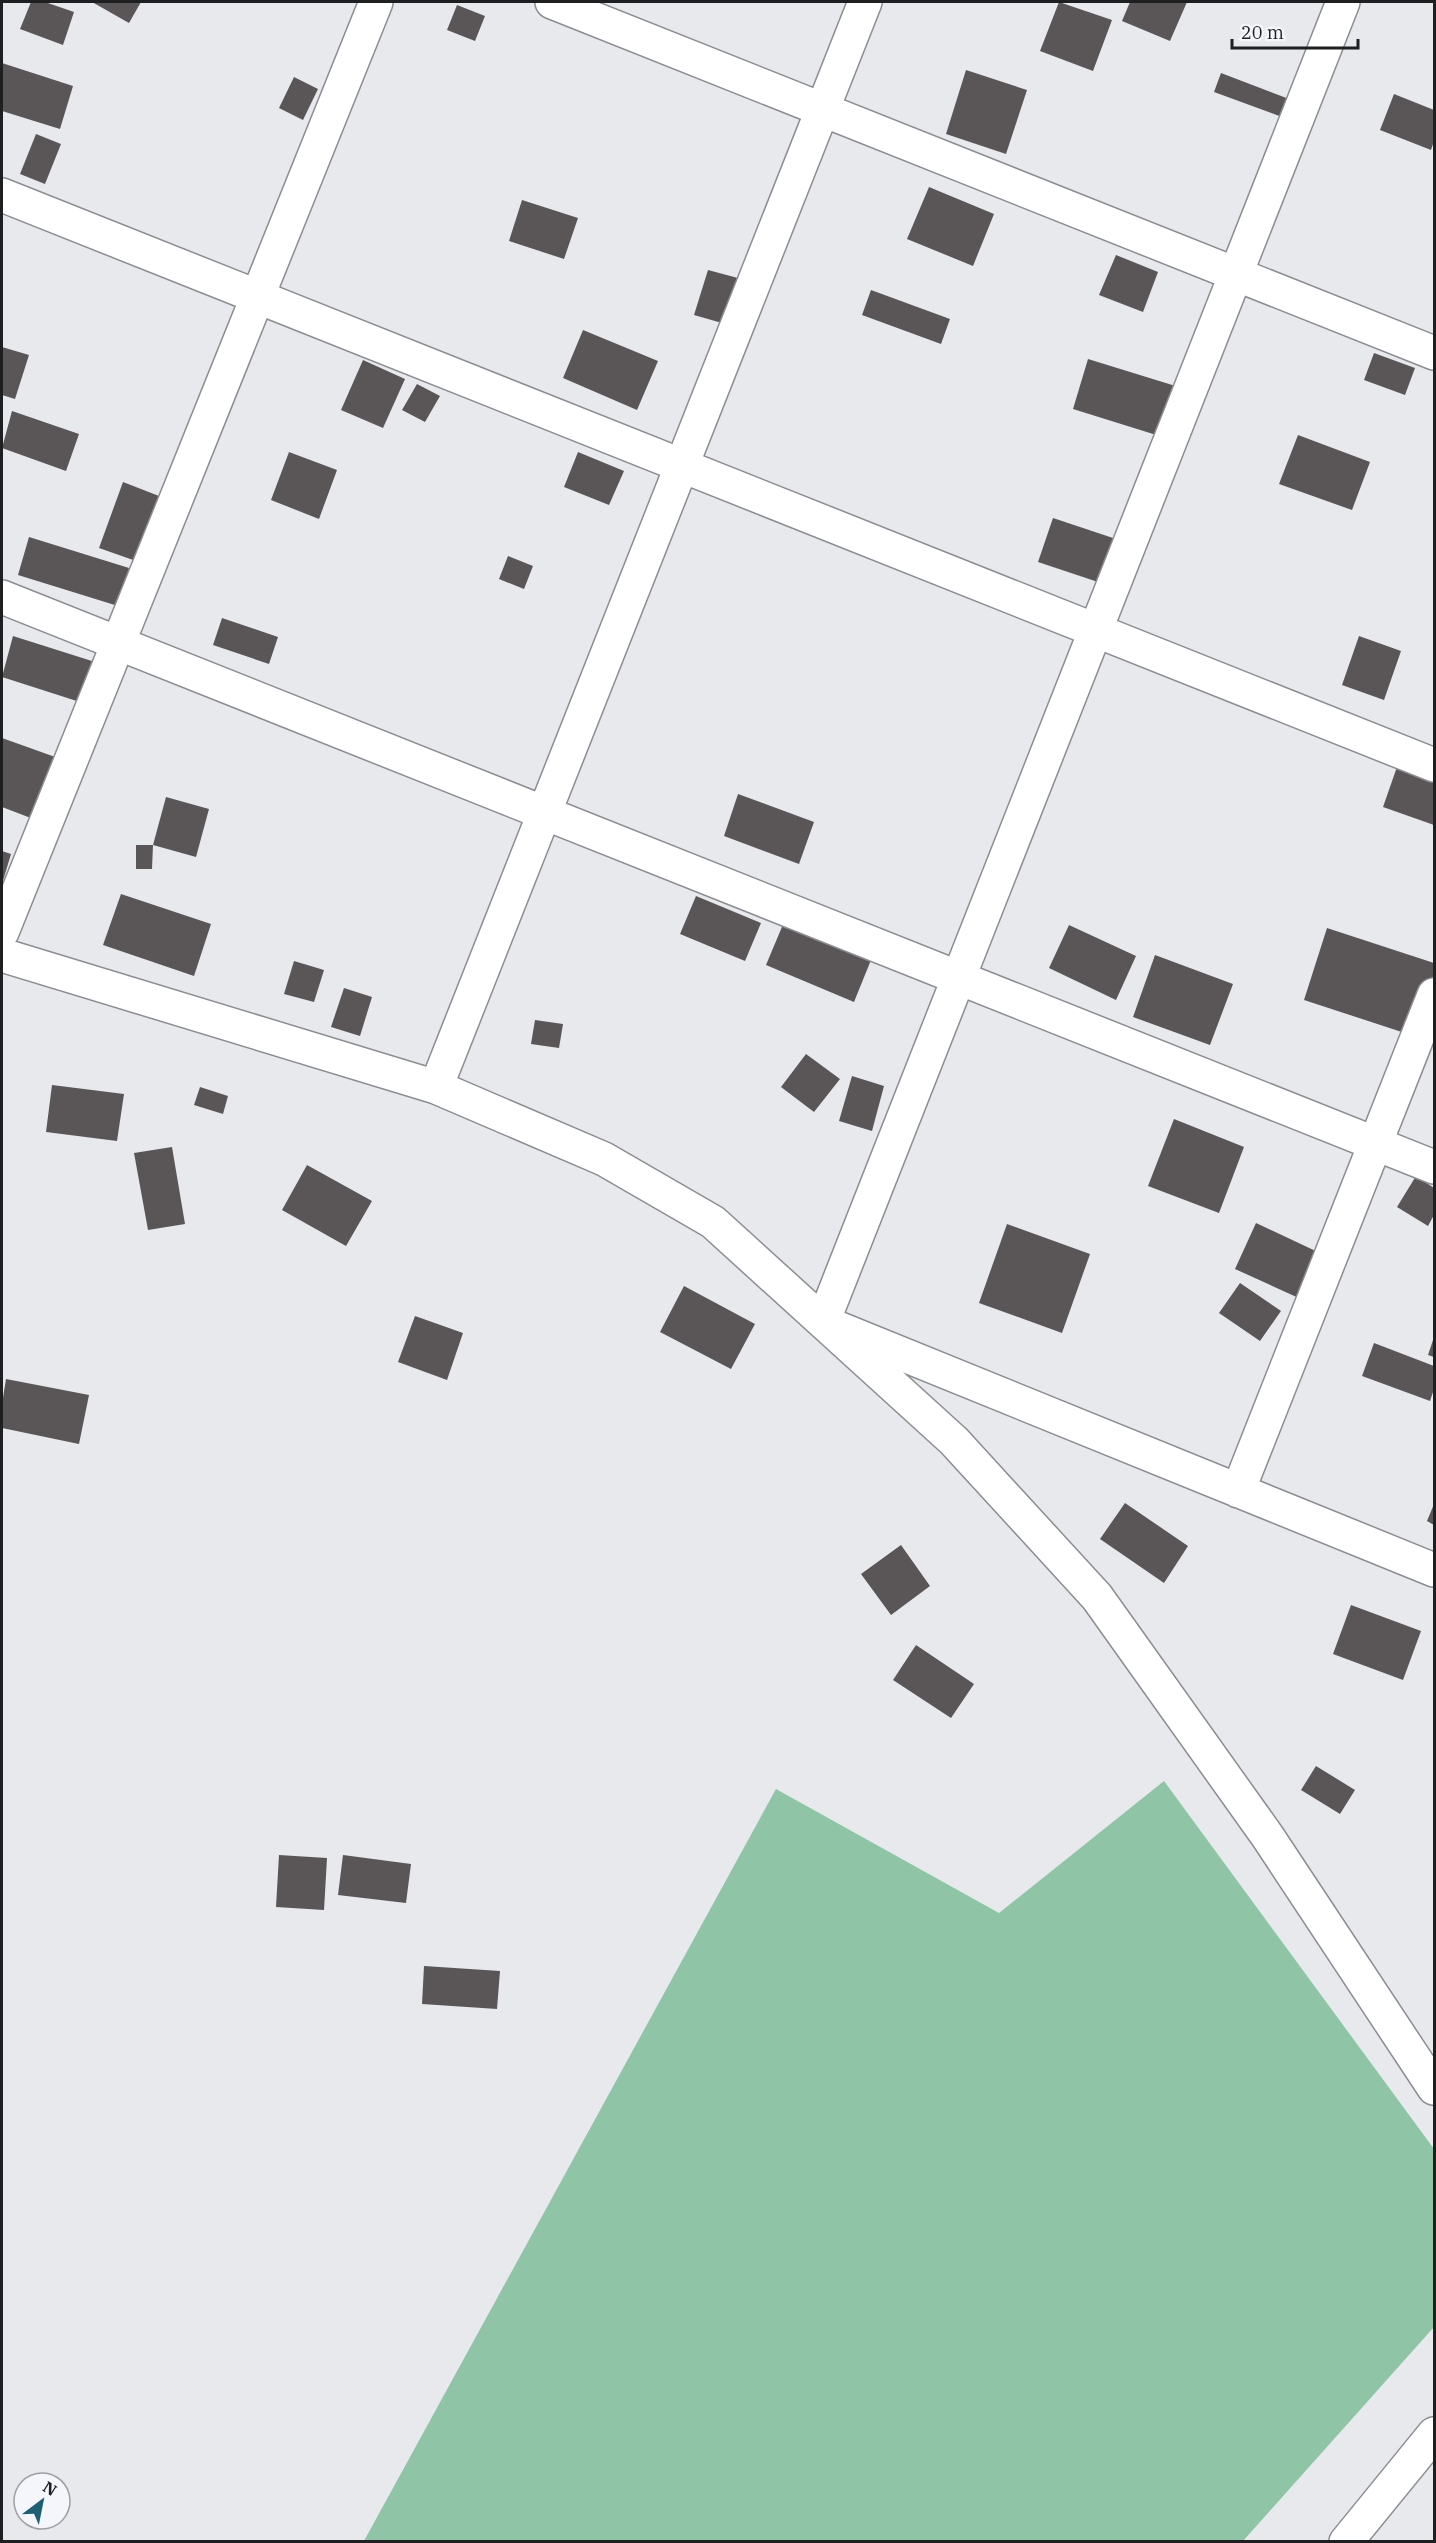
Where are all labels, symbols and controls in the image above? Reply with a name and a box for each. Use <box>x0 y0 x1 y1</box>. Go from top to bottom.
scale bar <box>1232 12 1358 50</box>
text: 20 m <box>1241 21 1284 44</box>
north arrow <box>12 2471 72 2531</box>
text: N <box>39 2476 61 2500</box>

